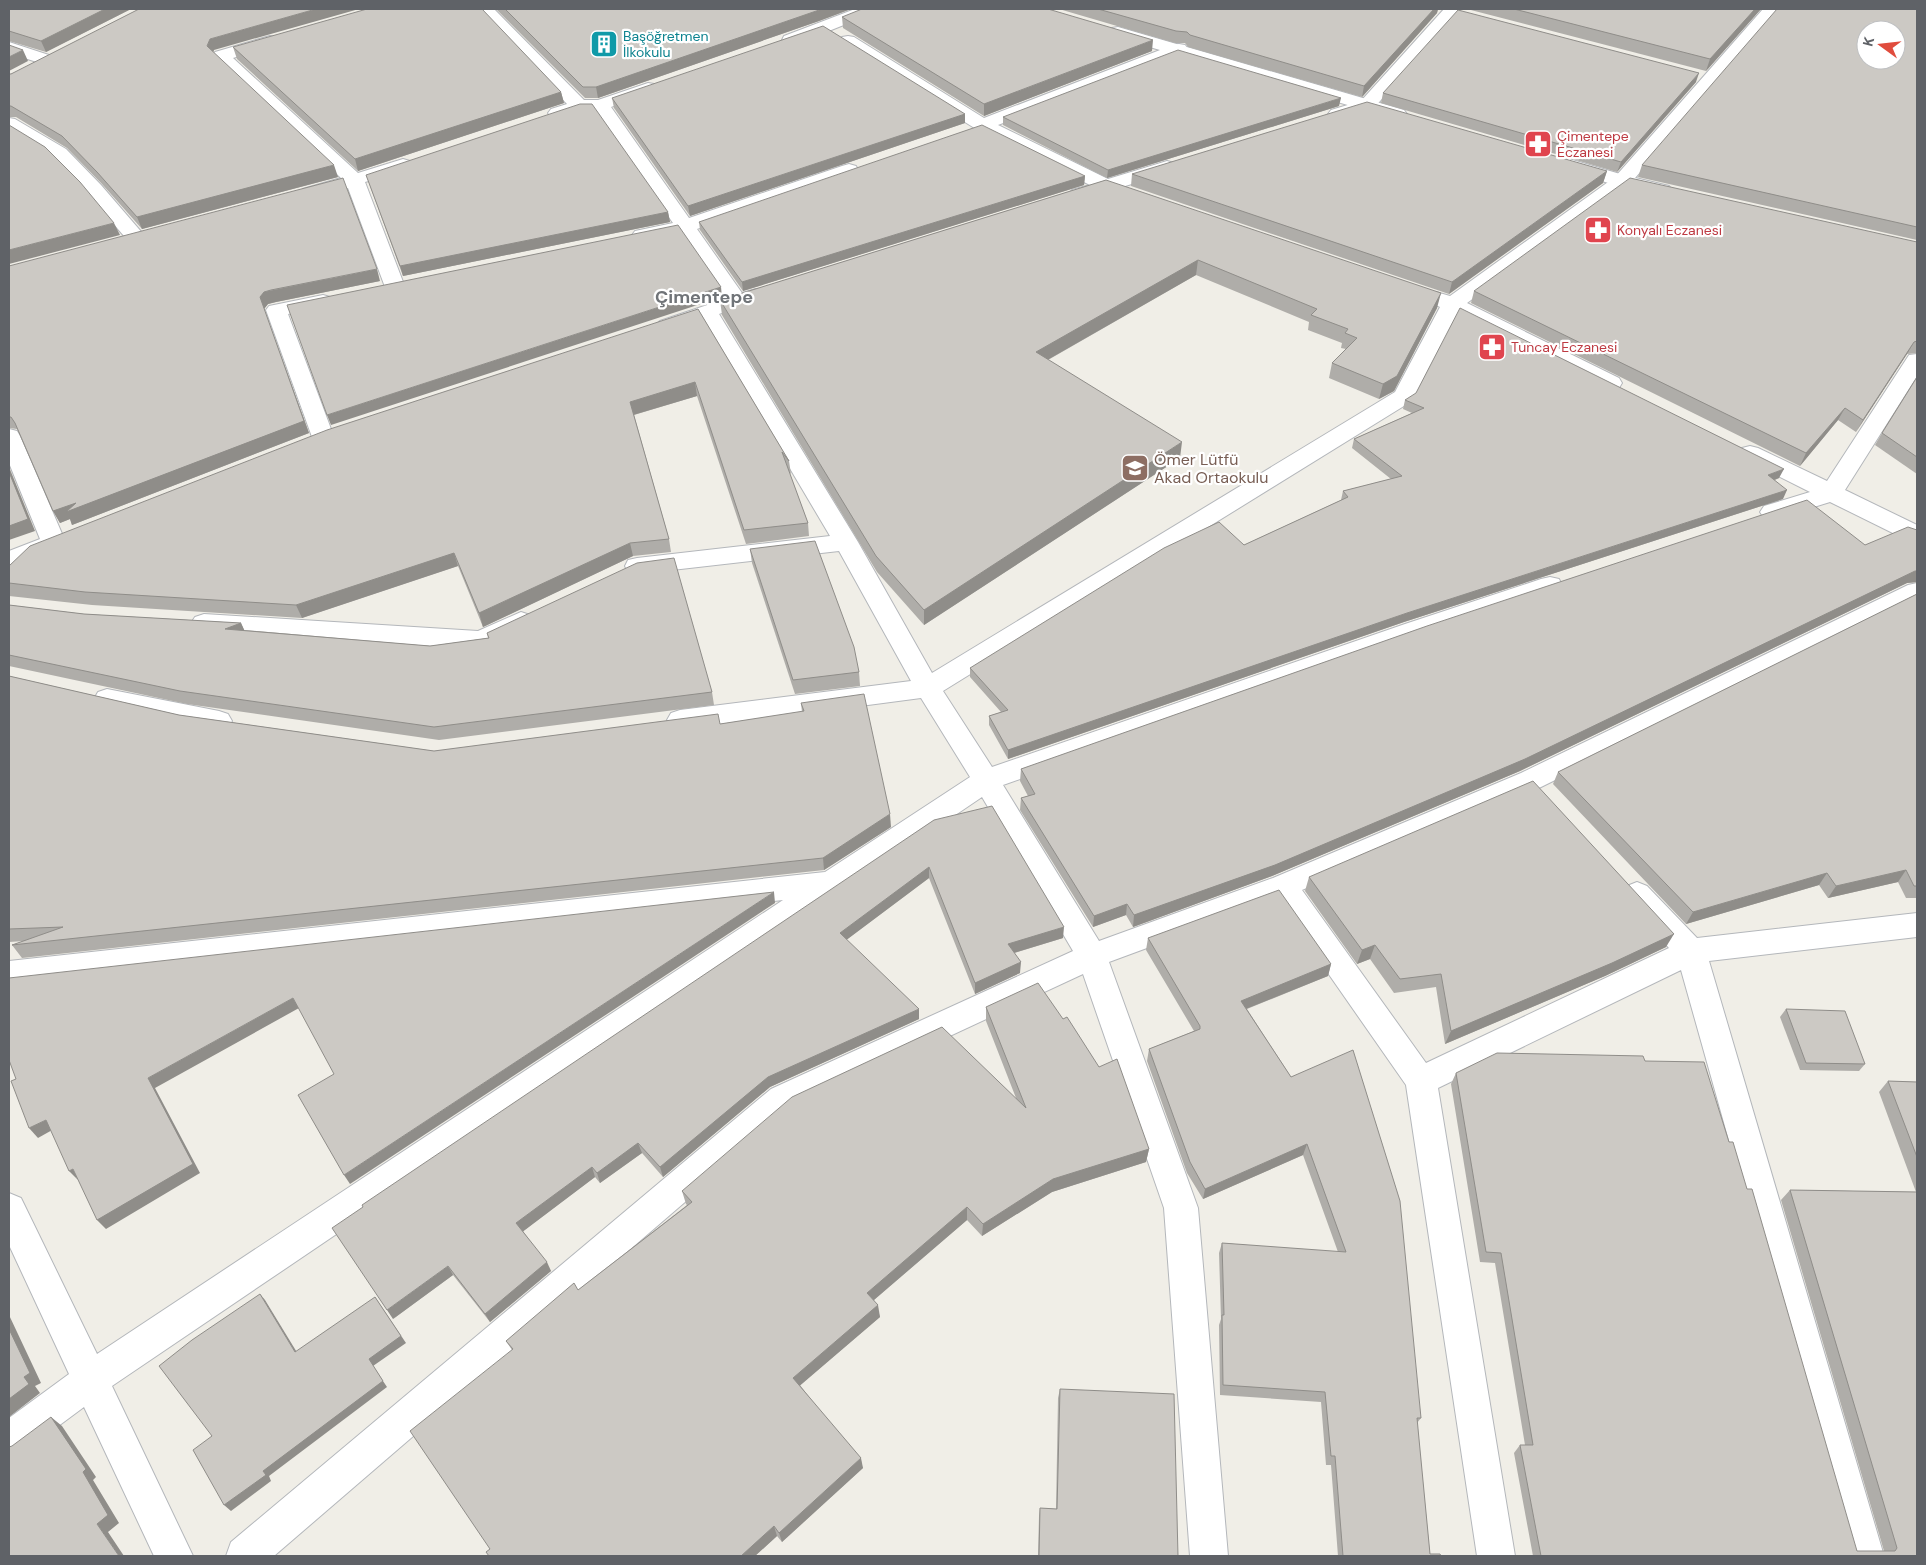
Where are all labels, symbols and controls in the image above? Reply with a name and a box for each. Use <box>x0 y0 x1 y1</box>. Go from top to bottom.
north arrow <box>1856 20 1906 70</box>
place label: Başöğretmen İlkokulu <box>623 27 708 61</box>
building icon: Başöğretmen İlkokulu <box>589 29 619 59</box>
text: K <box>1859 35 1878 48</box>
place label: Çimentepe Eczanesi <box>1557 127 1629 161</box>
pharmacy icon: Çimentepe Eczanesi <box>1523 129 1553 159</box>
pharmacy icon: Konyalı Eczanesi <box>1583 215 1613 245</box>
place label: Konyalı Eczanesi <box>1617 221 1722 239</box>
district label: Çimentepe <box>655 285 753 309</box>
pharmacy icon: Tuncay Eczanesi <box>1477 332 1507 362</box>
place label: Tuncay Eczanesi <box>1511 338 1617 356</box>
place label: Ömer Lütfü Akad Ortaokulu <box>1154 449 1268 488</box>
school or university icon: Ömer Lütfü Akad Ortaokulu <box>1120 453 1150 483</box>

